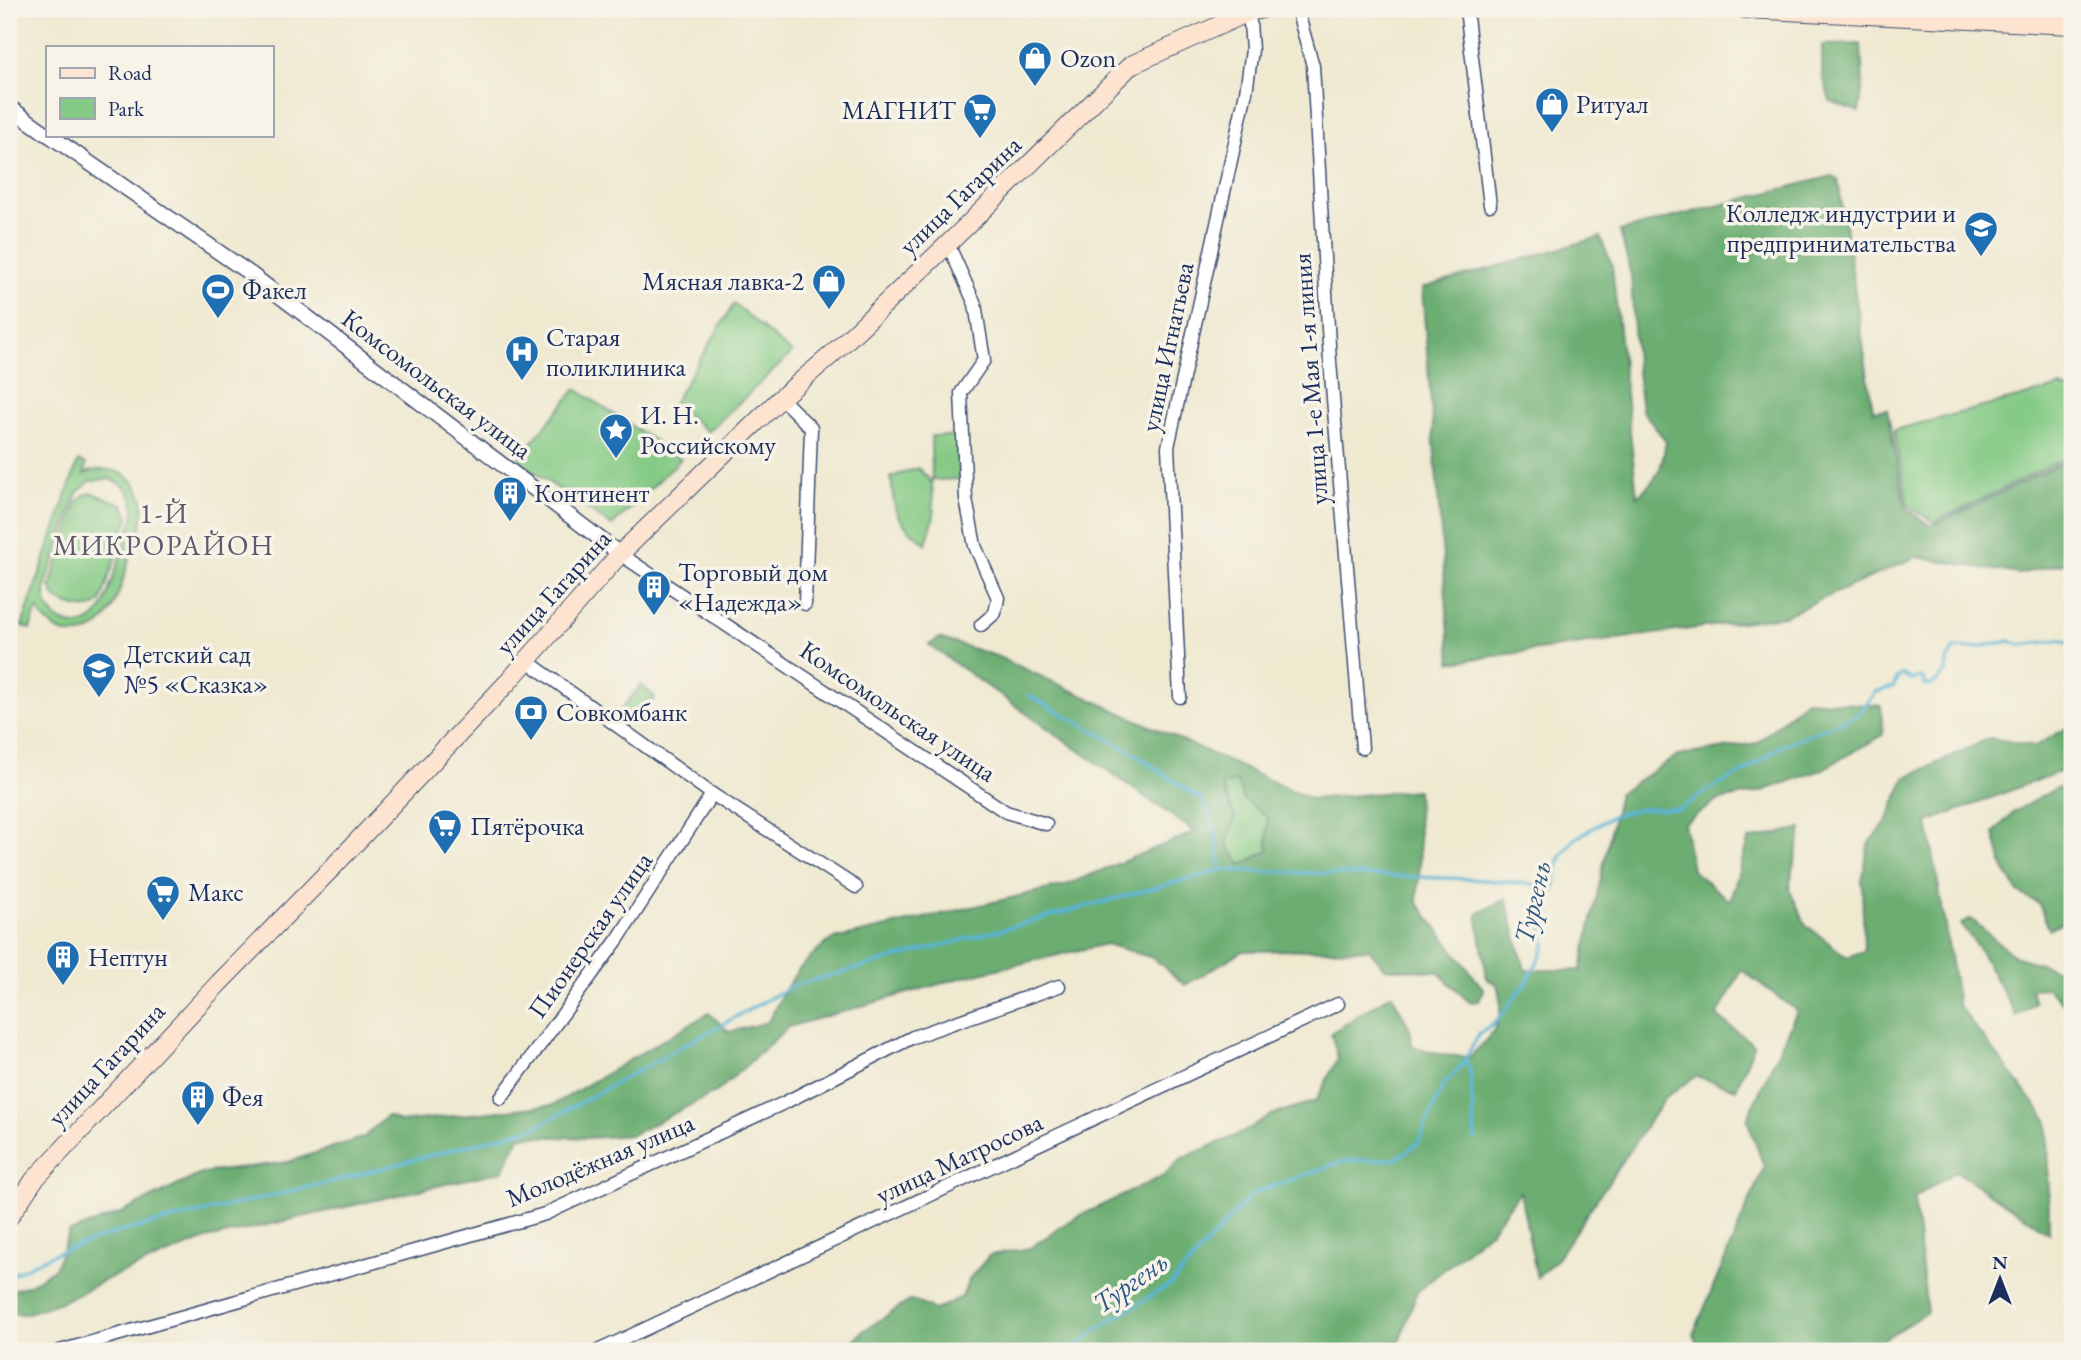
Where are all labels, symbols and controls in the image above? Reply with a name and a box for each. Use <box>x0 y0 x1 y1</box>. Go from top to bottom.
shop icon: Ozon <box>1016 39 1054 88</box>
place label: Ozon <box>1060 41 1117 75</box>
legend <box>46 46 273 136</box>
text: Road <box>108 59 152 86</box>
shop icon: Ритуал <box>1533 85 1571 134</box>
place label: Ритуал <box>1576 87 1649 121</box>
supermarket icon: МАГНИТ <box>961 91 999 140</box>
place label: МАГНИТ <box>842 93 957 127</box>
text: Park <box>108 95 145 122</box>
street label: улица Гагарина <box>892 128 1029 262</box>
place label: Колледж индустрии и предпринимательства <box>1726 196 1957 260</box>
school or university icon: Колледж индустрии и предпринимательства <box>1962 209 2000 258</box>
street label: улица 1-е Мая 1-я линия <box>1284 252 1336 506</box>
street label: улица Игнатьева <box>1132 258 1202 435</box>
shop icon: Мясная лавка-2 <box>810 262 848 311</box>
place label: Мясная лавка-2 <box>642 264 805 298</box>
sports icon: Факел <box>199 271 237 320</box>
place label: Факел <box>242 273 307 307</box>
street label: Комсомольская улица <box>335 301 539 467</box>
place label: Старая поликлиника <box>546 320 687 384</box>
hospital icon: Старая поликлиника <box>503 333 541 382</box>
place label: И. Н. Российскому <box>640 398 777 462</box>
place icon: И. Н. Российскому <box>597 411 635 460</box>
building icon: Континент <box>491 474 529 523</box>
place label: Континент <box>534 476 650 510</box>
district label: 1-Й МИКРОРАЙОН <box>53 495 275 563</box>
street label: улица Гагарина <box>488 522 619 662</box>
place label: Торговый дом «Надежда» <box>678 555 828 619</box>
building icon: Торговый дом «Надежда» <box>635 568 673 617</box>
street label: Комсомольская улица <box>793 633 1003 790</box>
place label: Детский сад №5 «Сказка» <box>124 637 268 701</box>
school or university icon: Детский сад №5 «Сказка» <box>80 650 118 699</box>
bank icon: Совкомбанк <box>512 693 550 742</box>
place label: Совкомбанк <box>556 695 688 729</box>
supermarket icon: Пятёрочка <box>426 807 464 856</box>
place label: Пятёрочка <box>470 809 585 843</box>
street label: Пионерская улица <box>520 845 660 1025</box>
water label: Тургень <box>1505 857 1559 947</box>
supermarket icon: Макс <box>144 873 182 922</box>
place label: Макс <box>188 875 244 909</box>
building icon: Нептун <box>44 938 82 987</box>
place label: Нептун <box>88 940 168 974</box>
street label: улица Гагарина <box>40 994 173 1133</box>
building icon: Фея <box>179 1078 217 1127</box>
place label: Фея <box>222 1080 264 1114</box>
street label: улица Матросова <box>870 1104 1049 1212</box>
street label: Молодёжная улица <box>501 1105 700 1215</box>
water label: Тургень <box>1085 1243 1175 1321</box>
north arrow <box>1966 1244 2036 1314</box>
text: N <box>1992 1250 2008 1275</box>

